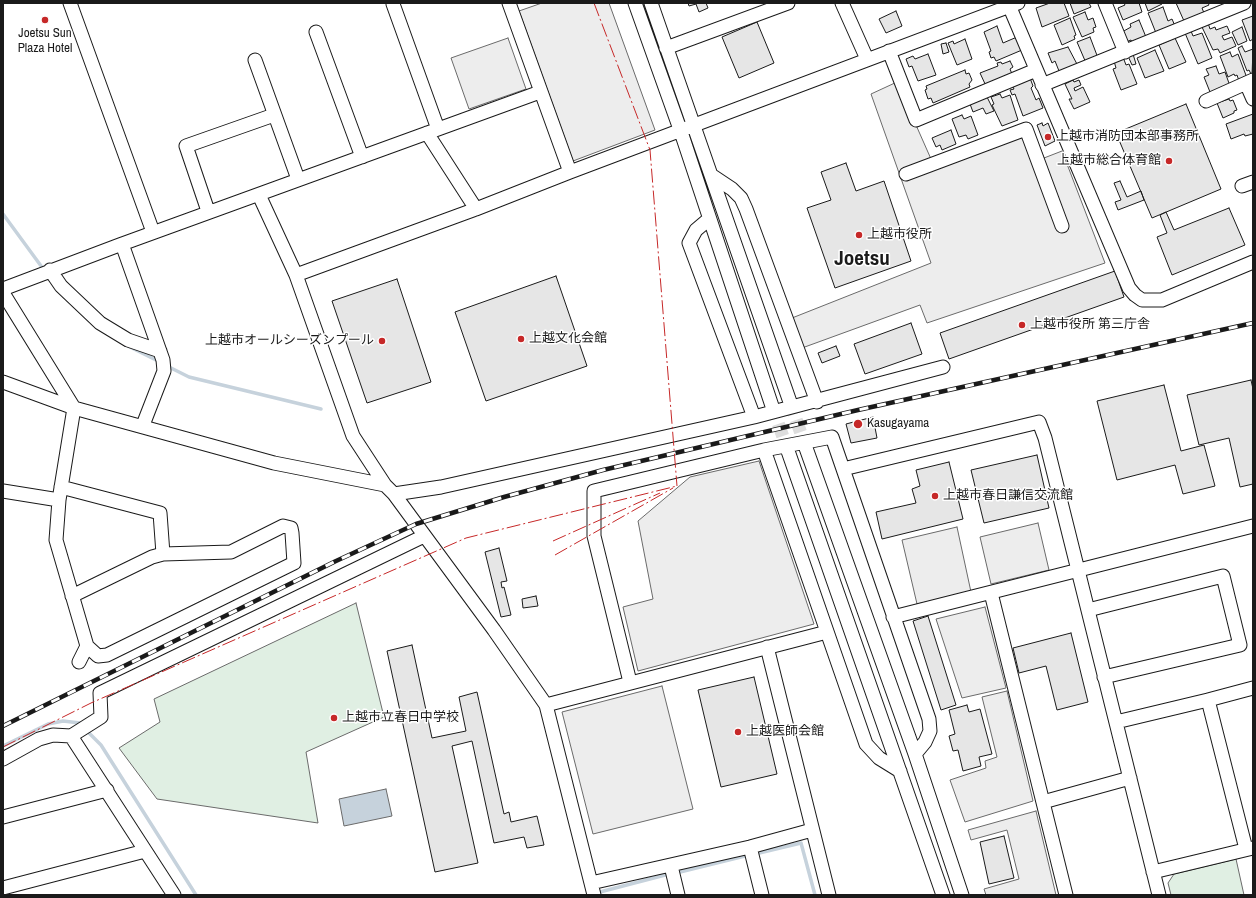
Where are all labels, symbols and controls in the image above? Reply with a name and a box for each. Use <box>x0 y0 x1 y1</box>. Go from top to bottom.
marker: Joetsu Sun Plaza Hotel <box>40 15 50 25</box>
place label: Joetsu Sun Plaza Hotel <box>18 26 72 57</box>
place label: 上越市消防団本部事務所 <box>1056 129 1199 145</box>
marker: 上越市消防団本部事務所 <box>1043 132 1053 142</box>
place label: 上越市総合体育館 <box>1057 153 1161 169</box>
marker: 上越市総合体育館 <box>1164 156 1174 166</box>
place label: 上越市役所 <box>867 227 932 243</box>
marker: 上越市役所 <box>854 230 864 240</box>
district label: Joetsu <box>834 246 890 272</box>
place label: 上越市役所 第三庁舎 <box>1030 317 1150 333</box>
marker: 上越市役所 第三庁舎 <box>1017 320 1027 330</box>
place label: 上越文化会館 <box>529 331 607 347</box>
place label: 上越市オールシーズンプール <box>205 333 374 349</box>
marker: 上越文化会館 <box>516 334 526 344</box>
marker: 上越市オールシーズンプール <box>377 336 387 346</box>
place label: Kasugayama <box>867 416 929 432</box>
marker: Kasugayama <box>852 418 864 430</box>
place label: 上越市春日謙信交流館 <box>943 488 1073 504</box>
marker: 上越市春日謙信交流館 <box>930 491 940 501</box>
place label: 上越市立春日中学校 <box>342 710 459 726</box>
marker: 上越市立春日中学校 <box>329 713 339 723</box>
place label: 上越医師会館 <box>746 724 824 740</box>
marker: 上越医師会館 <box>733 727 743 737</box>

